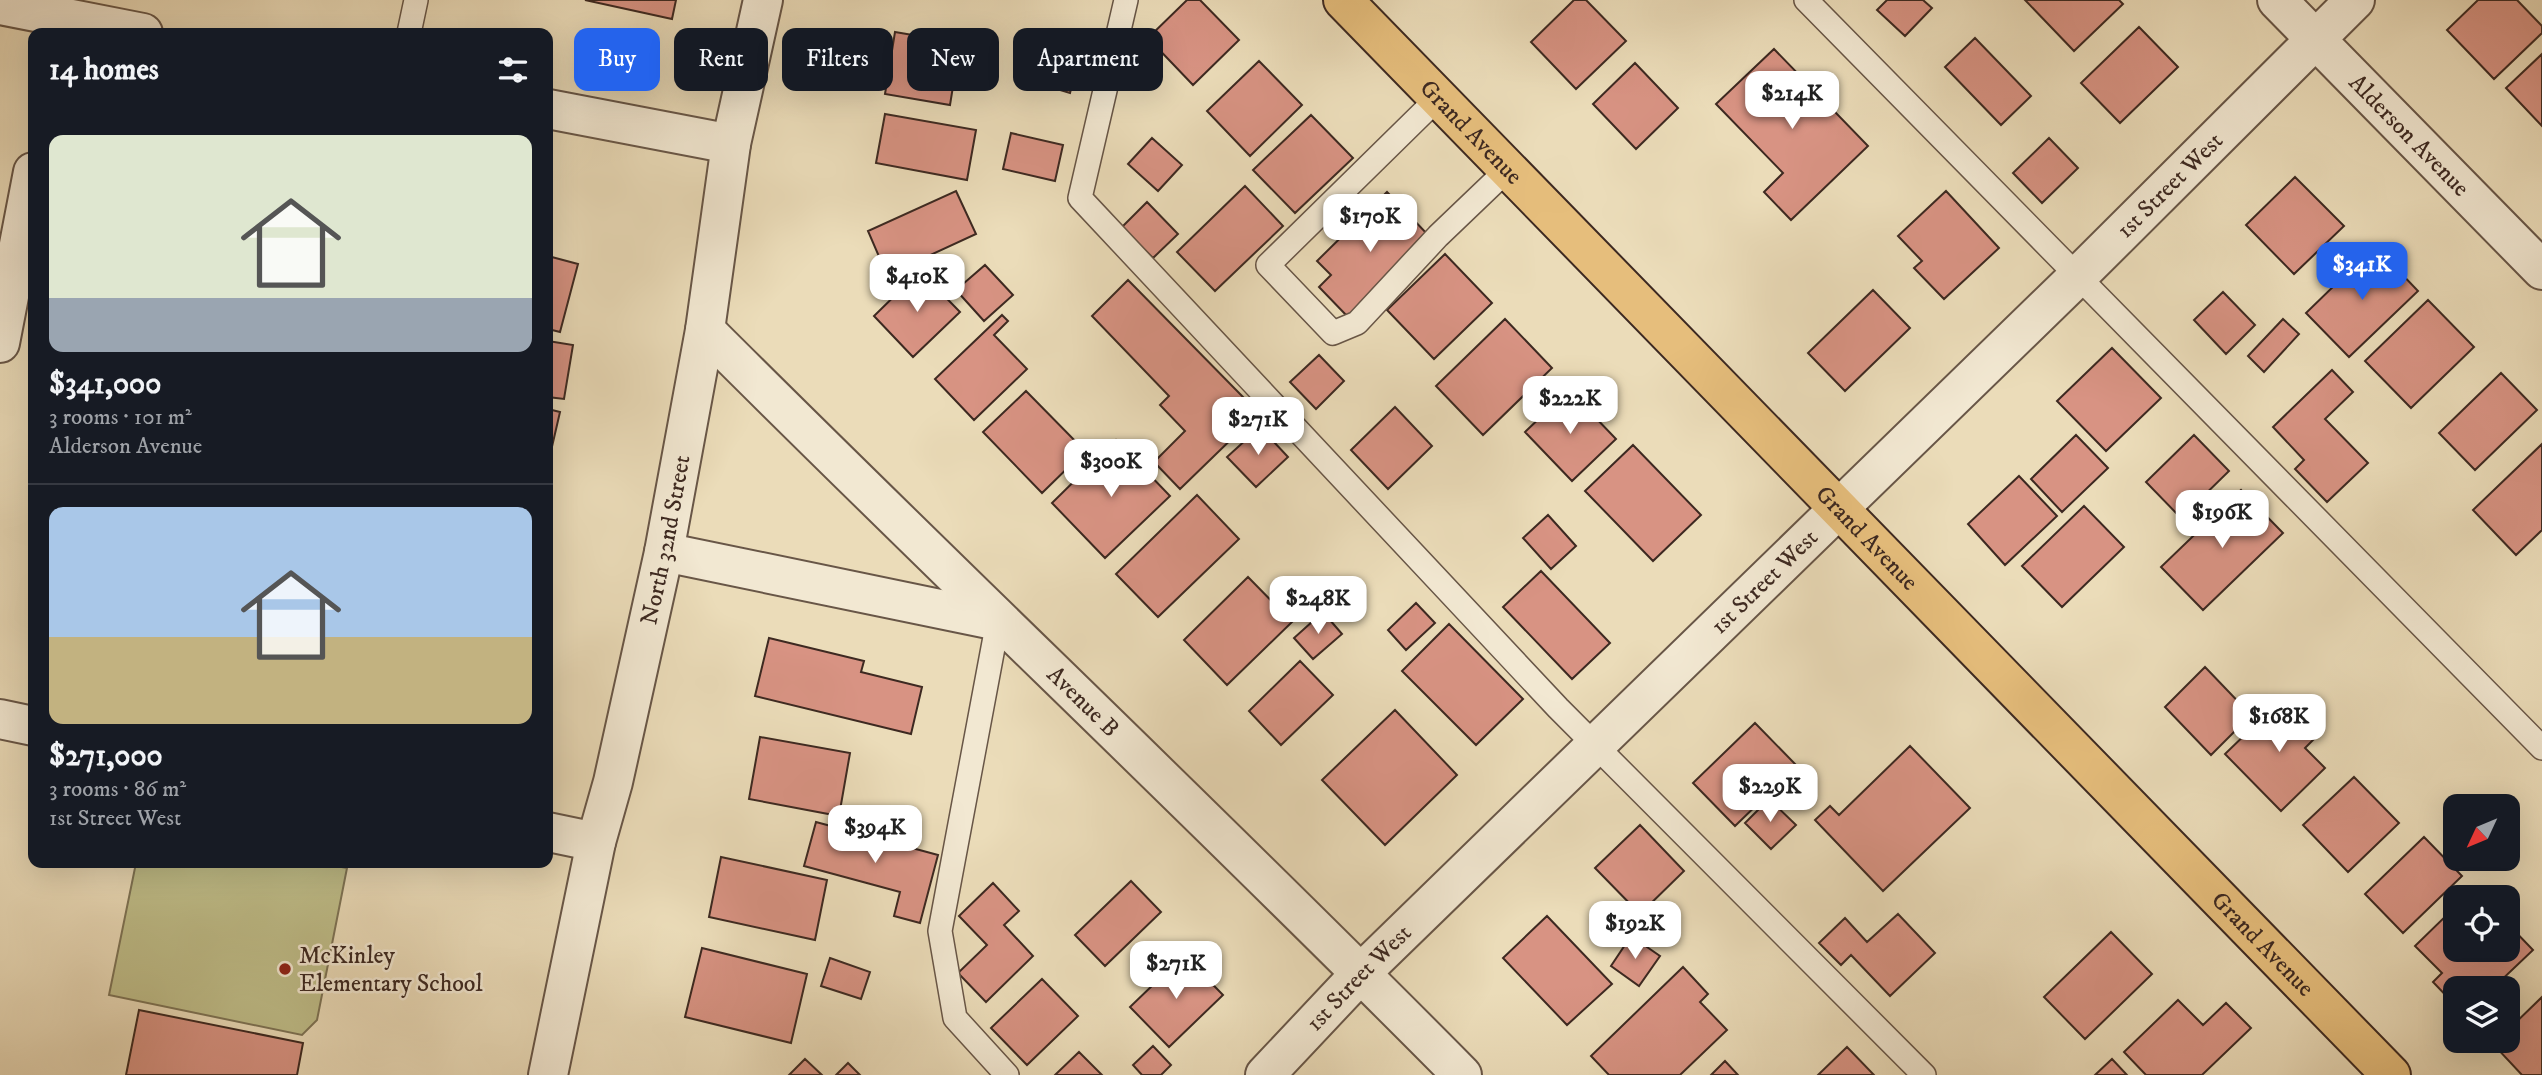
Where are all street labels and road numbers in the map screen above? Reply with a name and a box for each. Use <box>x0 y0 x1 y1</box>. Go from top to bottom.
street label: Alderson Avenue <box>2342 68 2475 203</box>
street label: Grand Avenue <box>1413 74 1529 191</box>
street label: 1st Street West <box>2111 126 2230 245</box>
street label: North 32nd Street <box>634 452 698 628</box>
street label: Grand Avenue <box>1809 480 1924 597</box>
street label: 1st Street West <box>1705 523 1825 641</box>
street label: Avenue B <box>1040 660 1125 744</box>
street label: Grand Avenue <box>2205 886 2320 1003</box>
street label: 1st Street West <box>1300 918 1418 1038</box>

